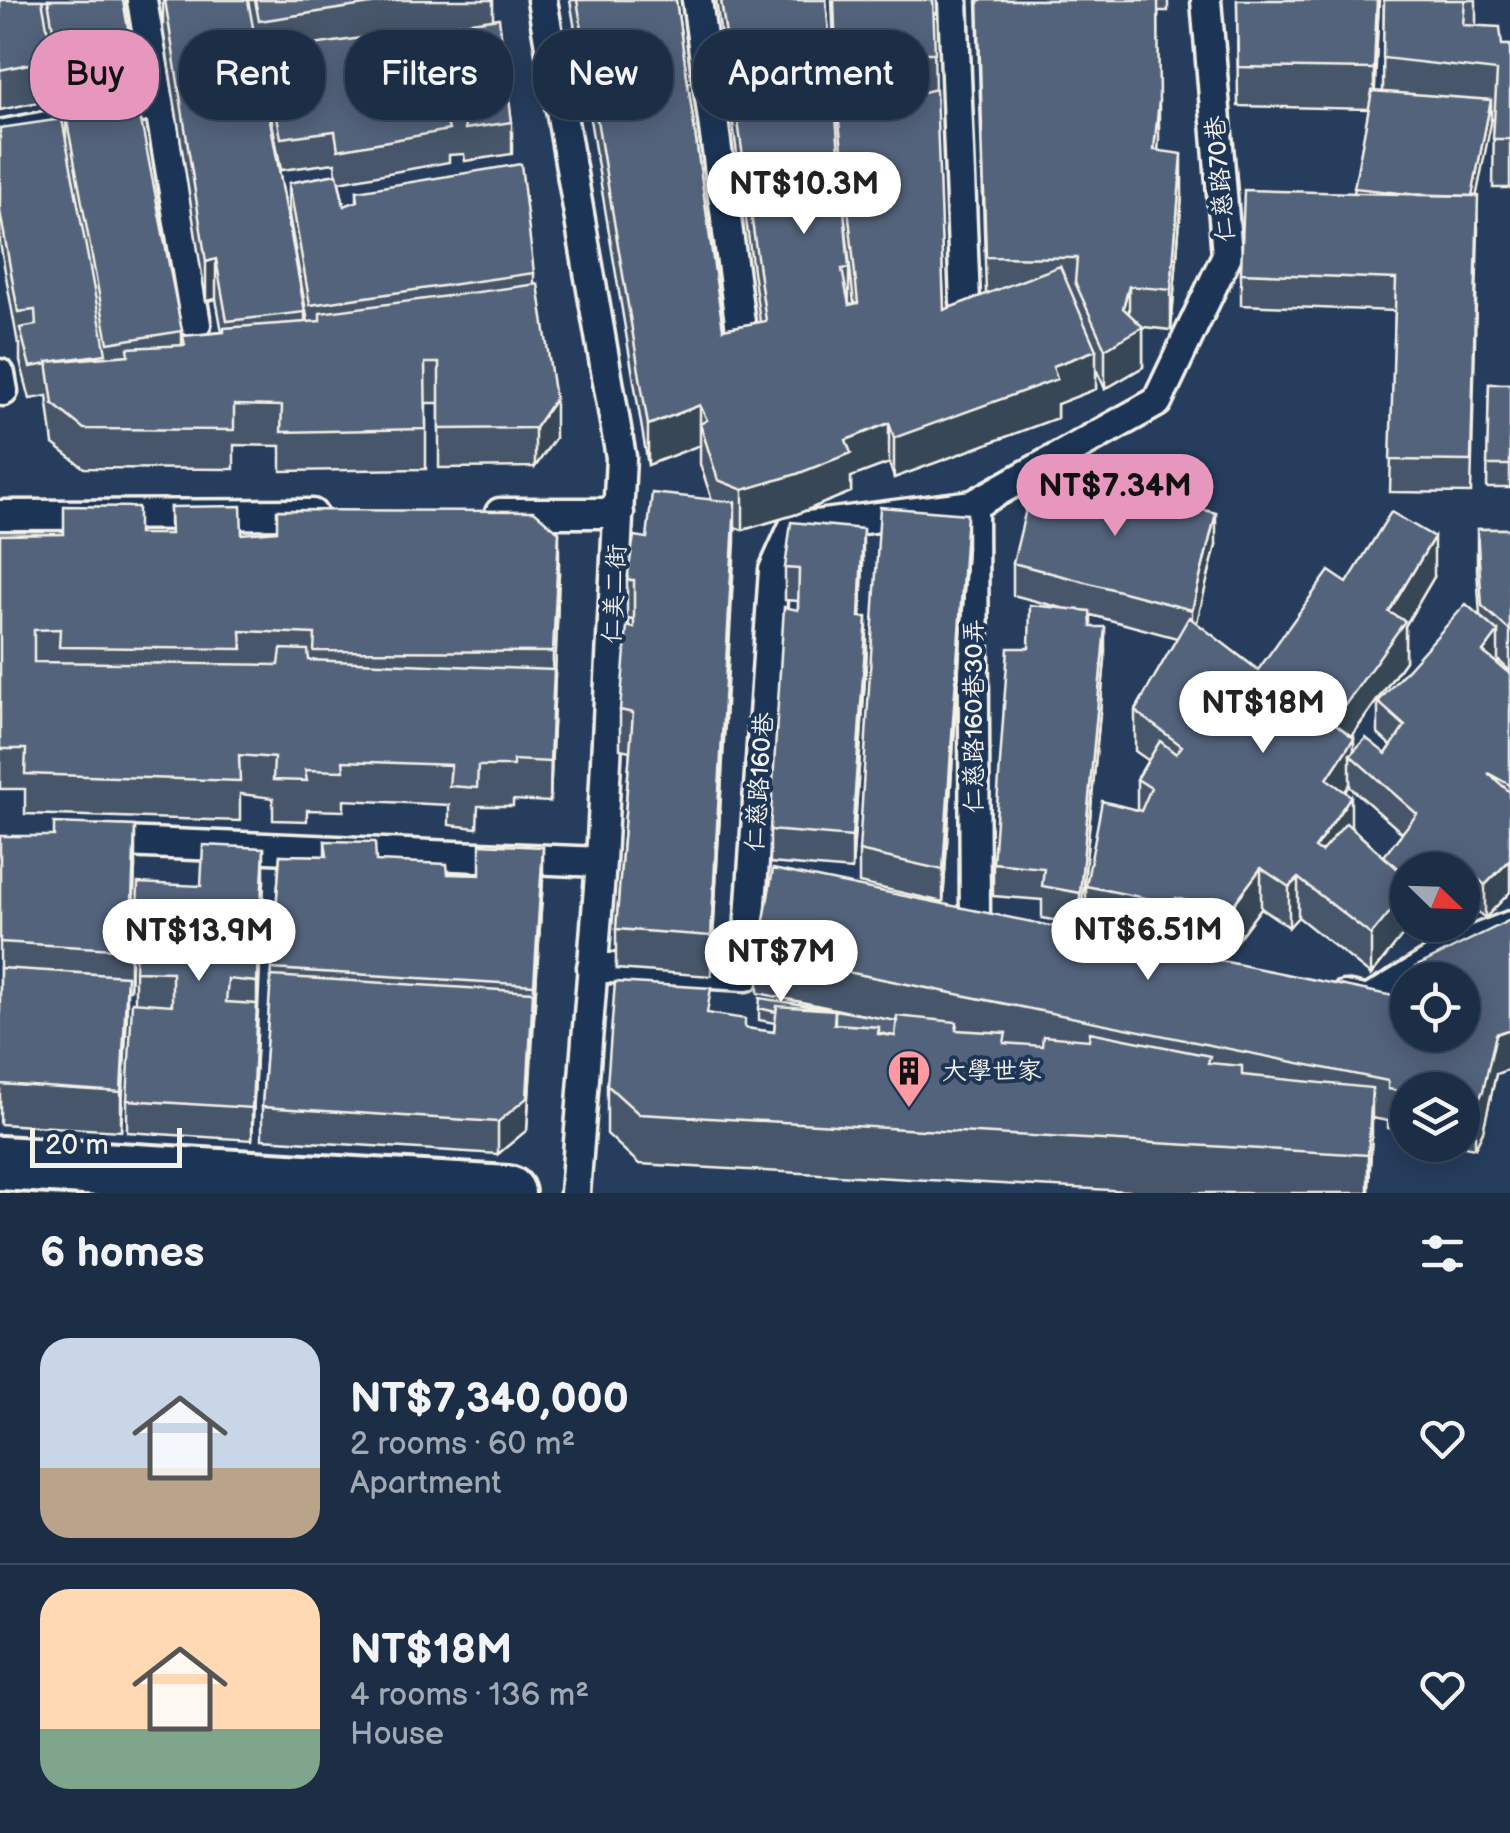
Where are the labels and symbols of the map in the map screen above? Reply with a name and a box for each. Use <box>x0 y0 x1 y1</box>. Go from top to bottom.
street label: 仁慈路70巷 <box>1200 114 1242 244</box>
pin: NT$10.3M <box>701 152 907 237</box>
pin: NT$7.34M <box>1012 454 1218 539</box>
street label: 仁美二街 <box>597 543 633 645</box>
street label: 仁慈路160巷30弄 <box>959 619 990 813</box>
pin: NT$18M <box>1182 671 1344 756</box>
street label: 仁慈路160巷 <box>740 711 780 853</box>
north arrow <box>1390 852 1480 942</box>
pin: NT$6.51M <box>1045 898 1251 983</box>
pin: NT$13.9M <box>96 899 302 984</box>
pin: NT$7M <box>711 920 851 1005</box>
building icon: 大學世家 <box>886 1048 932 1109</box>
place label: 大學世家 <box>942 1056 1042 1087</box>
scale bar <box>30 1123 182 1168</box>

